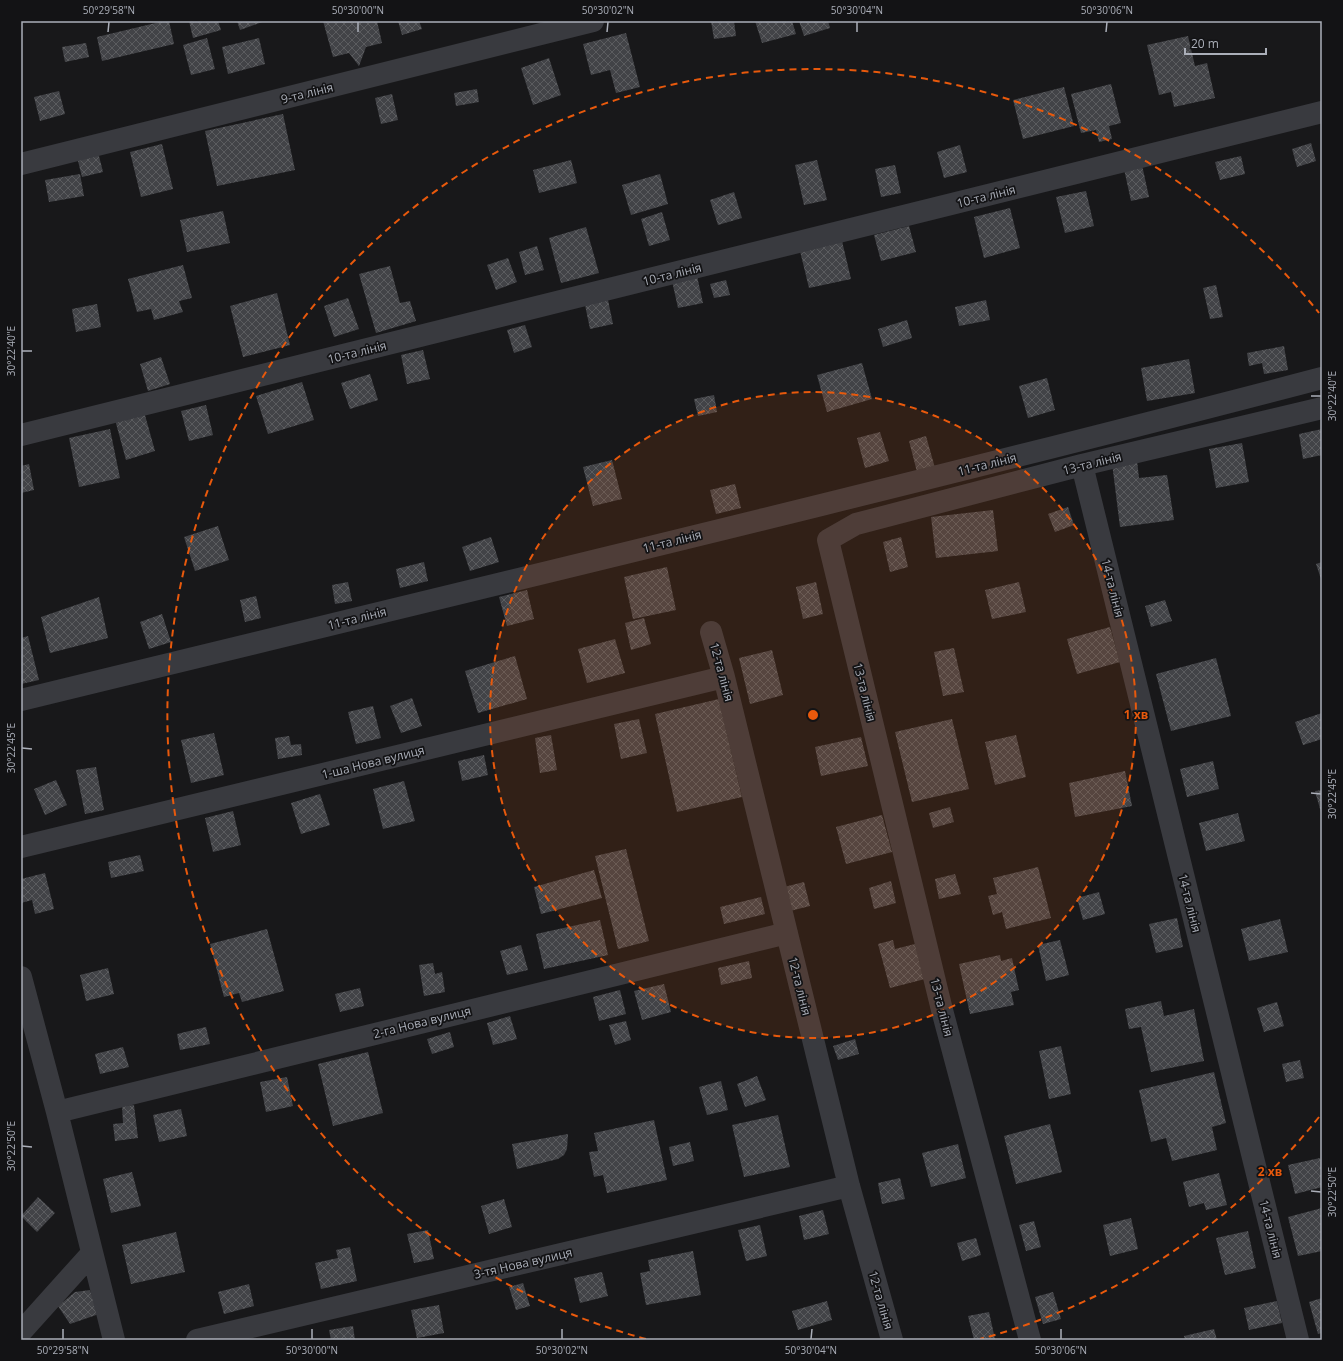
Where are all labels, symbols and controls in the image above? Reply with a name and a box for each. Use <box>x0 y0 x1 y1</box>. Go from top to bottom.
text: 50°29'58"N <box>83 3 135 17</box>
text: 50°30'00"N <box>332 3 384 17</box>
text: 50°30'02"N <box>582 3 634 17</box>
text: 50°30'04"N <box>831 3 883 17</box>
text: 50°30'06"N <box>1081 3 1133 17</box>
scale bar <box>1185 30 1266 56</box>
text: 20 m <box>1191 35 1219 52</box>
street label: 9-та лінія <box>279 78 335 108</box>
street label: 10-та лінія <box>955 180 1017 212</box>
street label: 10-та лінія <box>641 258 703 290</box>
text: 30°22'40"E <box>4 326 18 376</box>
street label: 10-та лінія <box>326 336 388 368</box>
text: 30°22'40"E <box>1325 371 1339 421</box>
street label: 13-та лінія <box>1061 447 1123 479</box>
street label: 11-та лінія <box>956 448 1018 480</box>
street label: 11-та лінія <box>641 525 703 557</box>
street label: 14-та лінія <box>1097 557 1129 619</box>
street label: 11-та лінія <box>326 602 388 634</box>
street label: 12-та лінія <box>706 641 738 703</box>
street label: 13-та лінія <box>849 661 881 723</box>
text: 1 хв <box>1124 706 1148 723</box>
centre of rings <box>806 708 820 722</box>
text: 30°22'45"E <box>4 723 18 773</box>
street label: 1-ша Нова вулиця <box>320 741 426 783</box>
text: 30°22'45"E <box>1325 769 1339 819</box>
street label: 14-та лінія <box>1174 872 1206 934</box>
street label: 12-та лінія <box>784 955 816 1017</box>
street label: 13-та лінія <box>926 976 958 1038</box>
street label: 2-га Нова вулиця <box>371 1002 473 1042</box>
text: 30°22'50"E <box>4 1121 18 1171</box>
text: 2 хв <box>1258 1163 1282 1180</box>
text: 30°22'50"E <box>1325 1167 1339 1217</box>
street label: 14-та лінія <box>1255 1198 1287 1260</box>
street label: 3-тя Нова вулиця <box>472 1243 574 1283</box>
street label: 12-та лінія <box>865 1269 897 1331</box>
text: 50°29'58"N <box>37 1343 89 1357</box>
text: 50°30'00"N <box>286 1343 338 1357</box>
text: 50°30'02"N <box>536 1343 588 1357</box>
text: 50°30'04"N <box>785 1343 837 1357</box>
text: 50°30'06"N <box>1035 1343 1087 1357</box>

